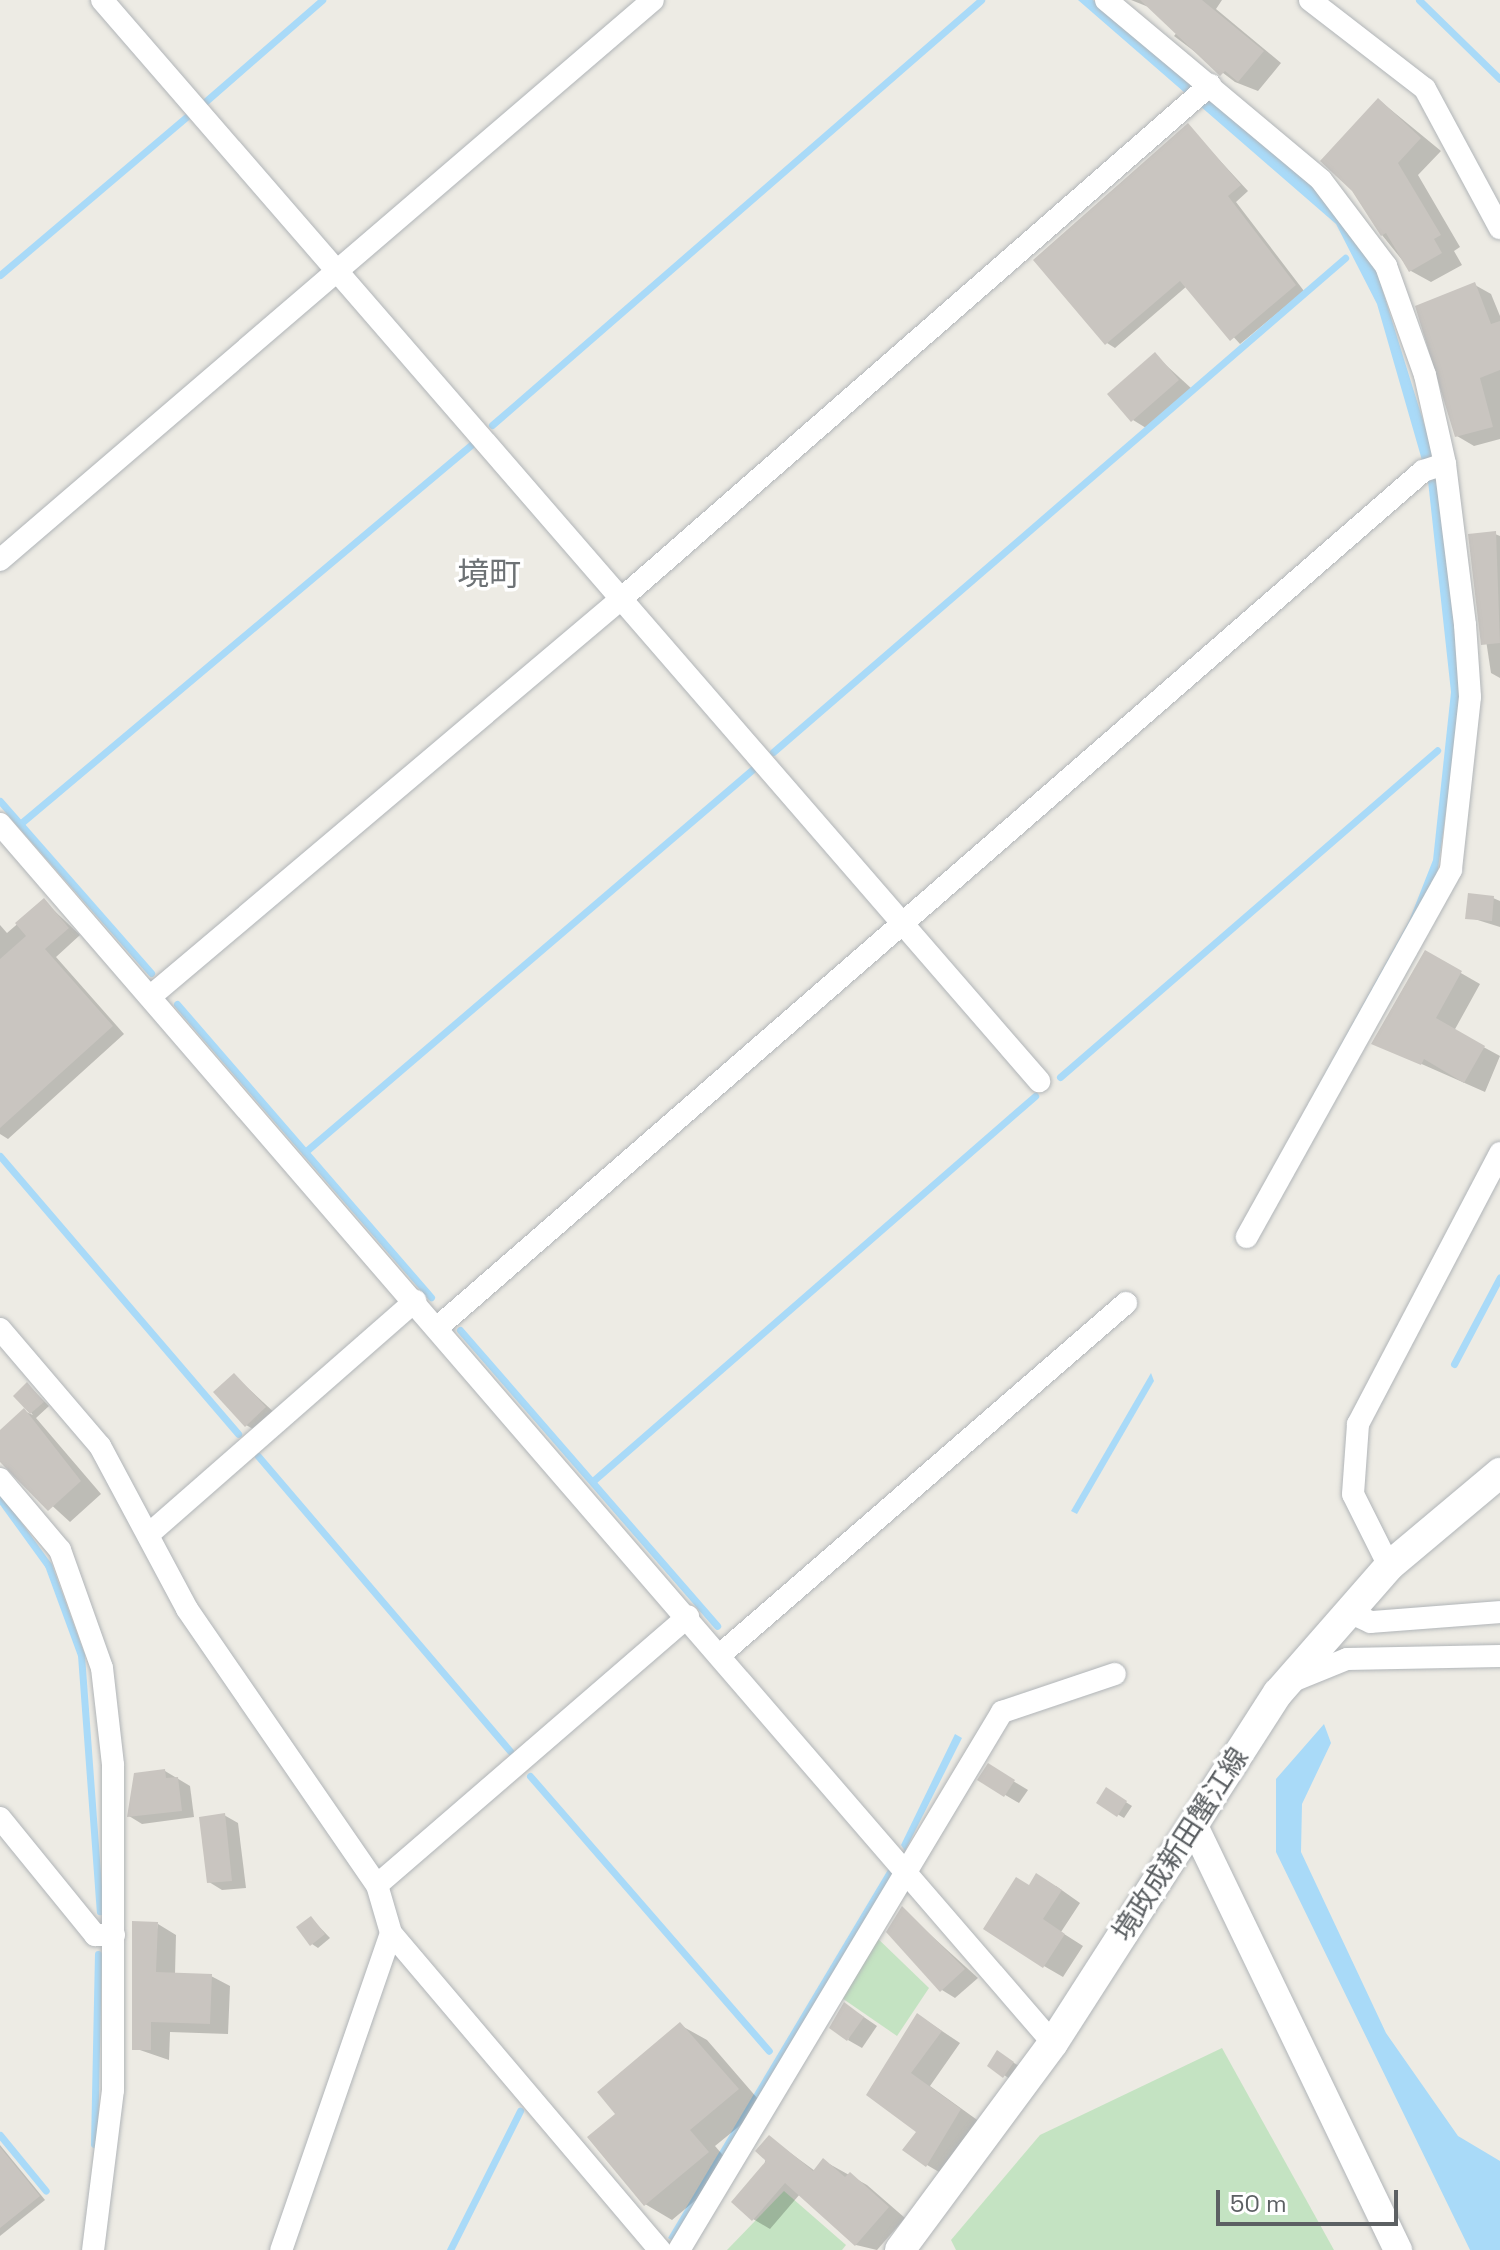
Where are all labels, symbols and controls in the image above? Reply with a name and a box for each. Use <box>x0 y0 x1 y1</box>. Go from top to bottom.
district label: 境町 <box>457 555 521 593</box>
street label: 境政成新田蟹江線 <box>1105 1741 1255 1947</box>
scale bar <box>1220 2174 1402 2224</box>
text: 50 m <box>1230 2188 1287 2219</box>

